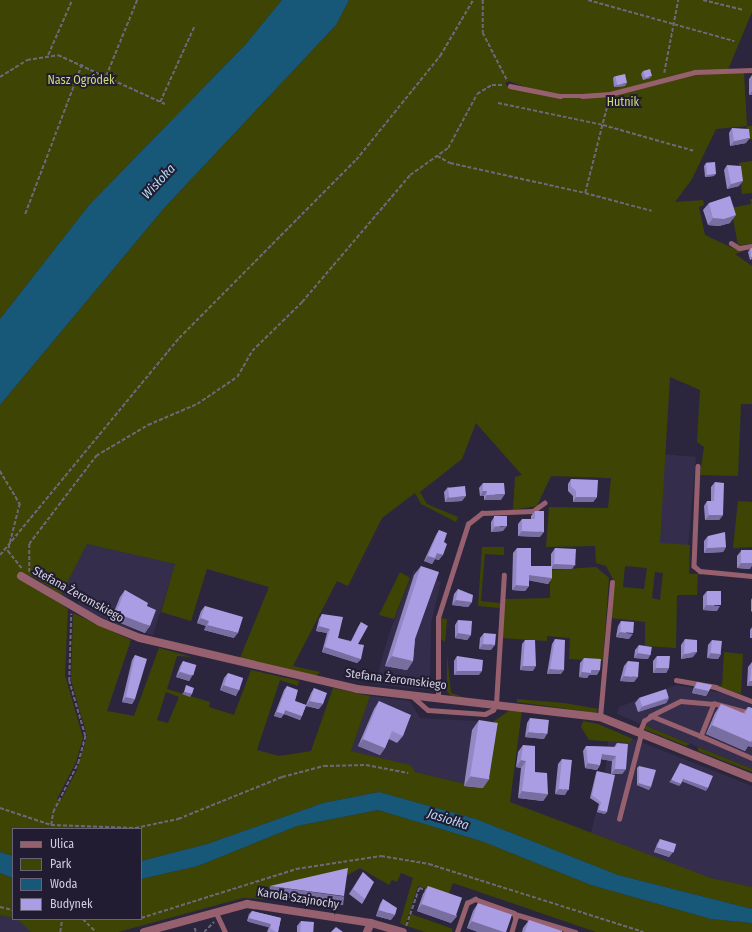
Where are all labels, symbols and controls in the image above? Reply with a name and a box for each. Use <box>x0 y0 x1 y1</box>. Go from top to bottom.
park label: Nasz Ogródek <box>47 74 115 88</box>
park label: Hutnik <box>607 96 639 110</box>
water label: Wisłoka <box>139 161 179 203</box>
street label: Stefana Żeromskiego <box>30 564 126 626</box>
street label: Stefana Żeromskiego <box>344 667 448 693</box>
water label: Jasiołka <box>425 806 471 834</box>
legend <box>12 828 142 920</box>
text: Ulica <box>50 837 74 851</box>
text: Park <box>50 857 71 871</box>
text: Woda <box>50 877 78 891</box>
street label: Karola Szajnochy <box>256 885 340 913</box>
text: Budynek <box>50 897 92 911</box>

